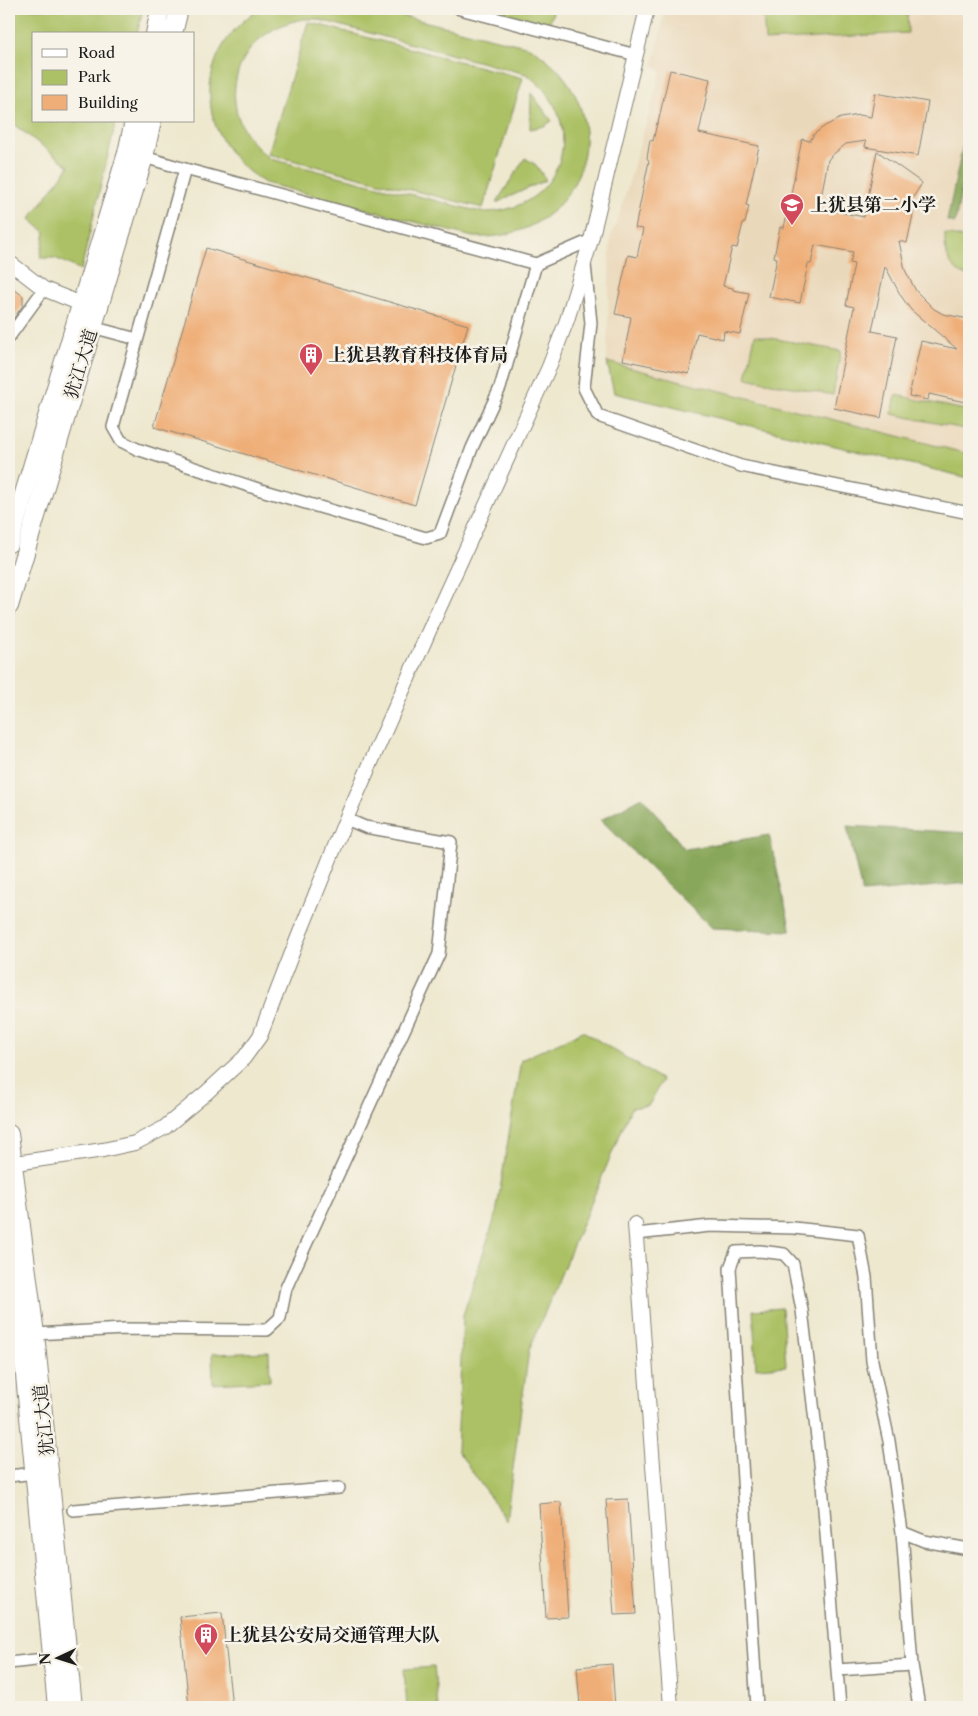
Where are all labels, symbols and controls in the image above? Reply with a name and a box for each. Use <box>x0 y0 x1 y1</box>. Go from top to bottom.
legend <box>32 32 195 122</box>
text: Road <box>78 43 115 62</box>
text: Park <box>78 67 112 86</box>
text: Building <box>78 93 138 112</box>
school or university icon: 上犹县第二小学 <box>779 192 805 226</box>
place label: 上犹县第二小学 <box>810 194 936 216</box>
street label: 犹江大道 <box>60 326 102 402</box>
building icon: 上犹县教育科技体育局 <box>298 342 324 376</box>
place label: 上犹县教育科技体育局 <box>328 344 508 366</box>
street label: 犹江大道 <box>29 1383 59 1457</box>
building icon: 上犹县公安局交通管理大队 <box>193 1622 219 1656</box>
place label: 上犹县公安局交通管理大队 <box>224 1624 440 1646</box>
north arrow <box>32 1634 82 1684</box>
text: N <box>36 1652 54 1666</box>

